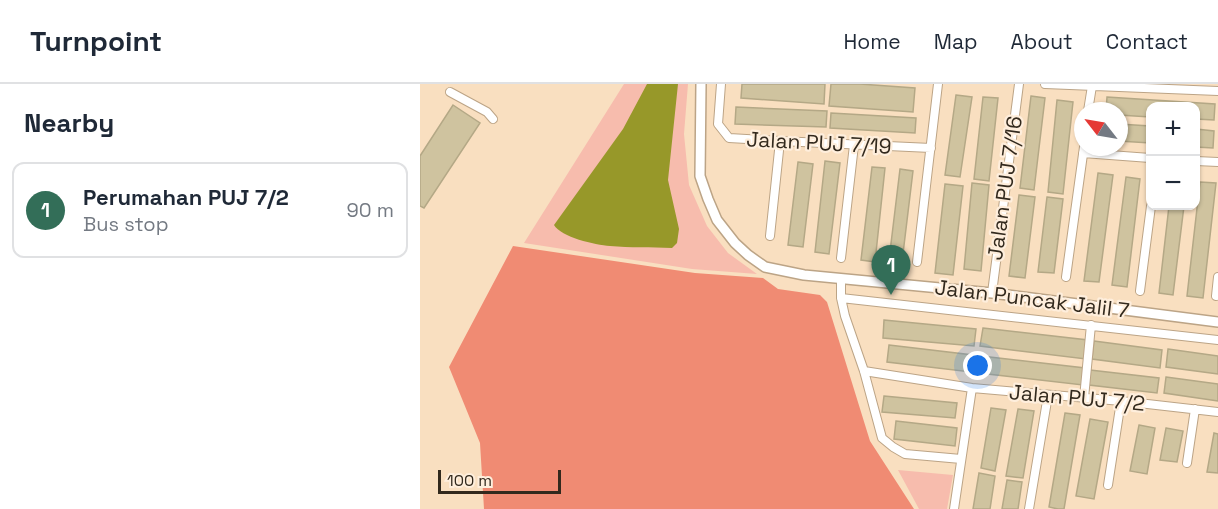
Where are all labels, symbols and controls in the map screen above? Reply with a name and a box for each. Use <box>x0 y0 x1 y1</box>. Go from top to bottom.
text: Turnpoint <box>30 23 162 59</box>
text: Home <box>843 28 901 55</box>
text: Map <box>934 28 978 55</box>
text: About <box>1011 28 1073 55</box>
text: Contact <box>1106 28 1188 55</box>
north arrow <box>1074 102 1128 156</box>
map controls <box>1146 102 1200 210</box>
button: + <box>1146 102 1200 156</box>
text: Nearby <box>24 106 114 140</box>
street label: Jalan PUJ 7/16 <box>981 114 1028 262</box>
street label: Jalan PUJ 7/19 <box>746 125 892 160</box>
button: − <box>1146 156 1200 210</box>
text: Perumahan PUJ 7/2 <box>83 183 289 211</box>
text: 1 <box>41 197 50 223</box>
text: 90 m <box>347 197 394 223</box>
text: Bus stop <box>83 211 169 237</box>
pin: 1 <box>872 246 910 295</box>
street label: Jalan Puncak Jalil 7 <box>933 273 1131 324</box>
your location <box>963 351 992 380</box>
street label: Jalan PUJ 7/2 <box>1008 378 1146 417</box>
scale bar <box>438 467 561 494</box>
text: 100 m <box>447 470 492 491</box>

